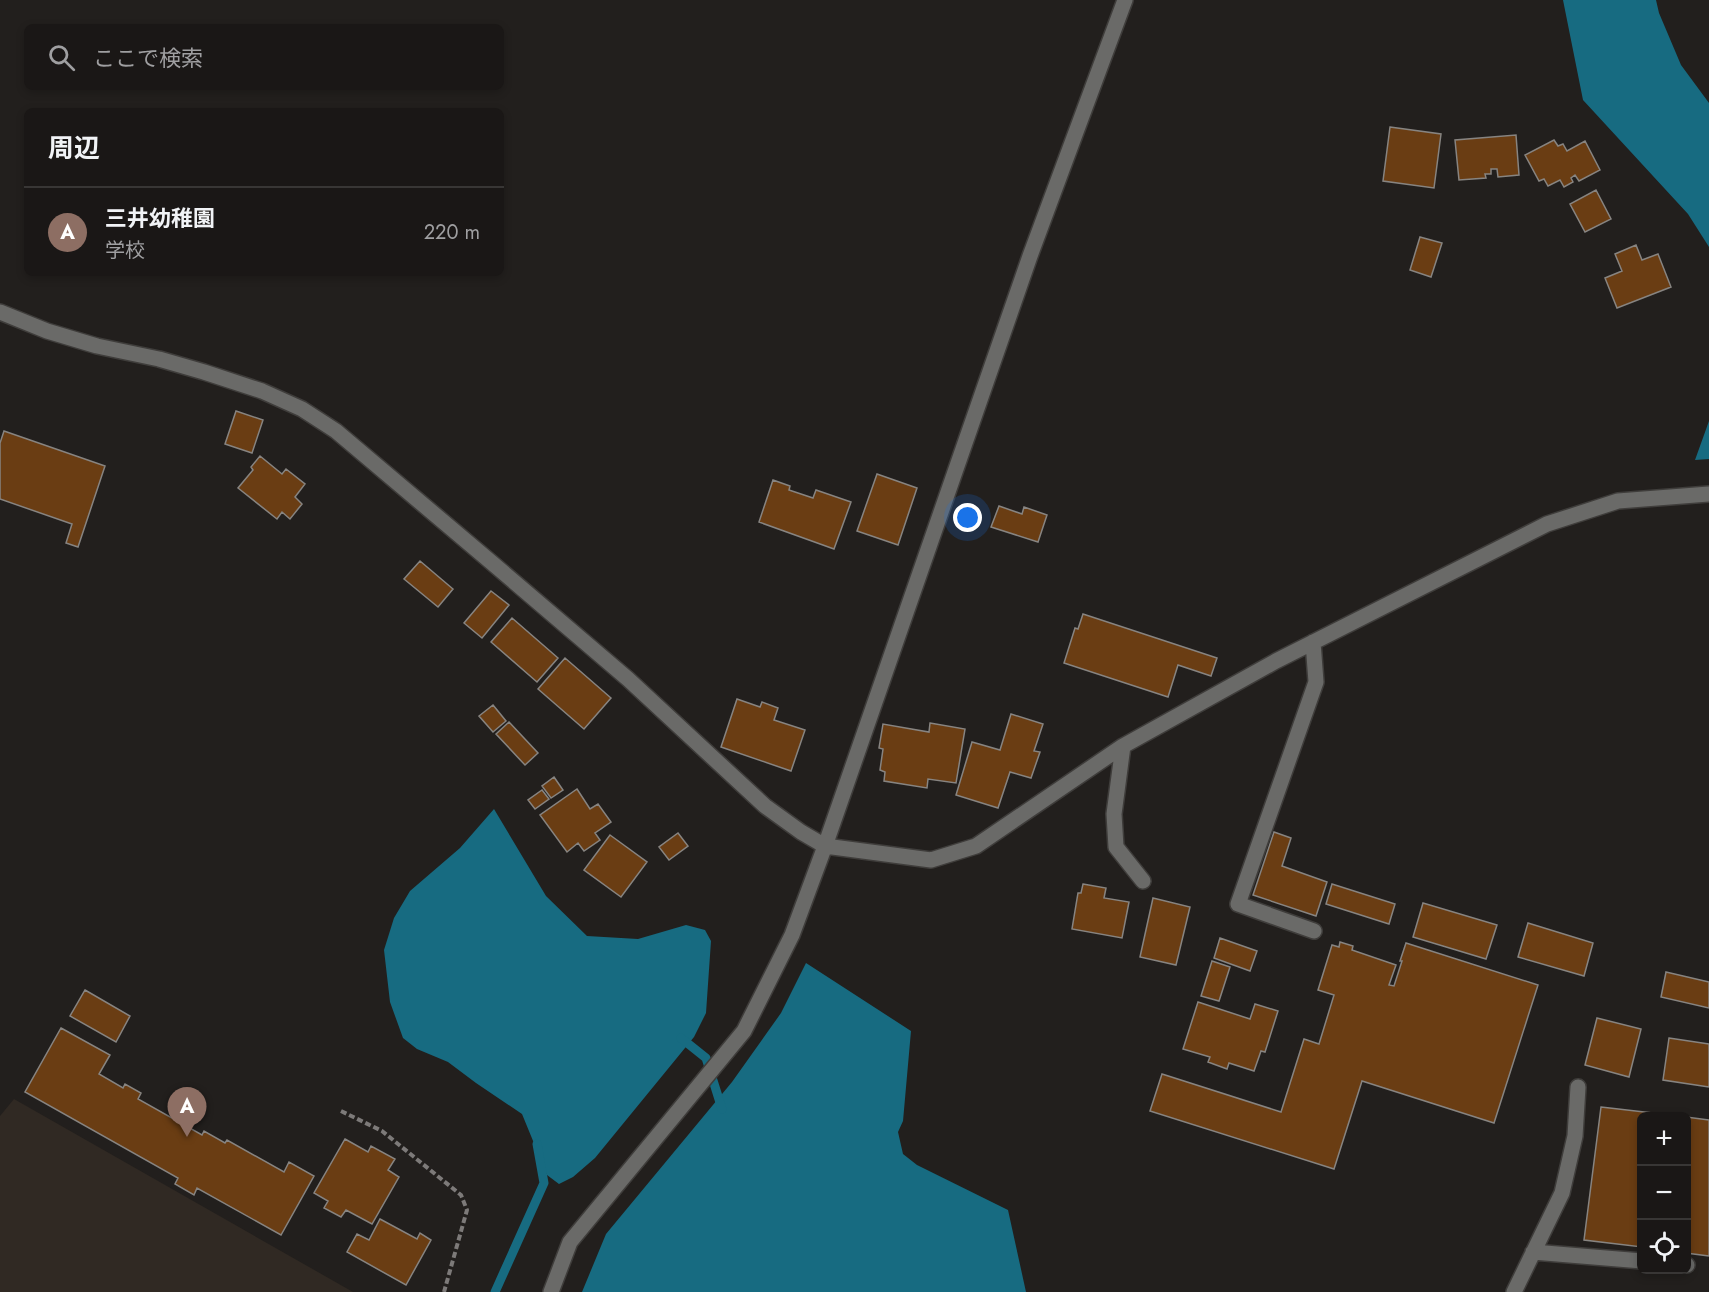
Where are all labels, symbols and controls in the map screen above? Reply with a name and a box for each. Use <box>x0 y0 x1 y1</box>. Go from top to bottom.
search box <box>24 24 504 90</box>
icon: search <box>45 41 78 74</box>
text: ここで検索 <box>93 42 203 74</box>
text: 周辺 <box>48 129 100 167</box>
text: 三井幼稚園 <box>105 202 215 234</box>
text: A <box>60 218 75 247</box>
text: 220 m <box>424 218 480 247</box>
text: 学校 <box>105 236 145 265</box>
your location <box>953 503 982 532</box>
pin: A <box>168 1088 207 1137</box>
map controls <box>1637 1112 1691 1274</box>
button: + <box>1637 1112 1691 1166</box>
button: − <box>1637 1166 1691 1220</box>
button: locate <box>1637 1220 1691 1274</box>

